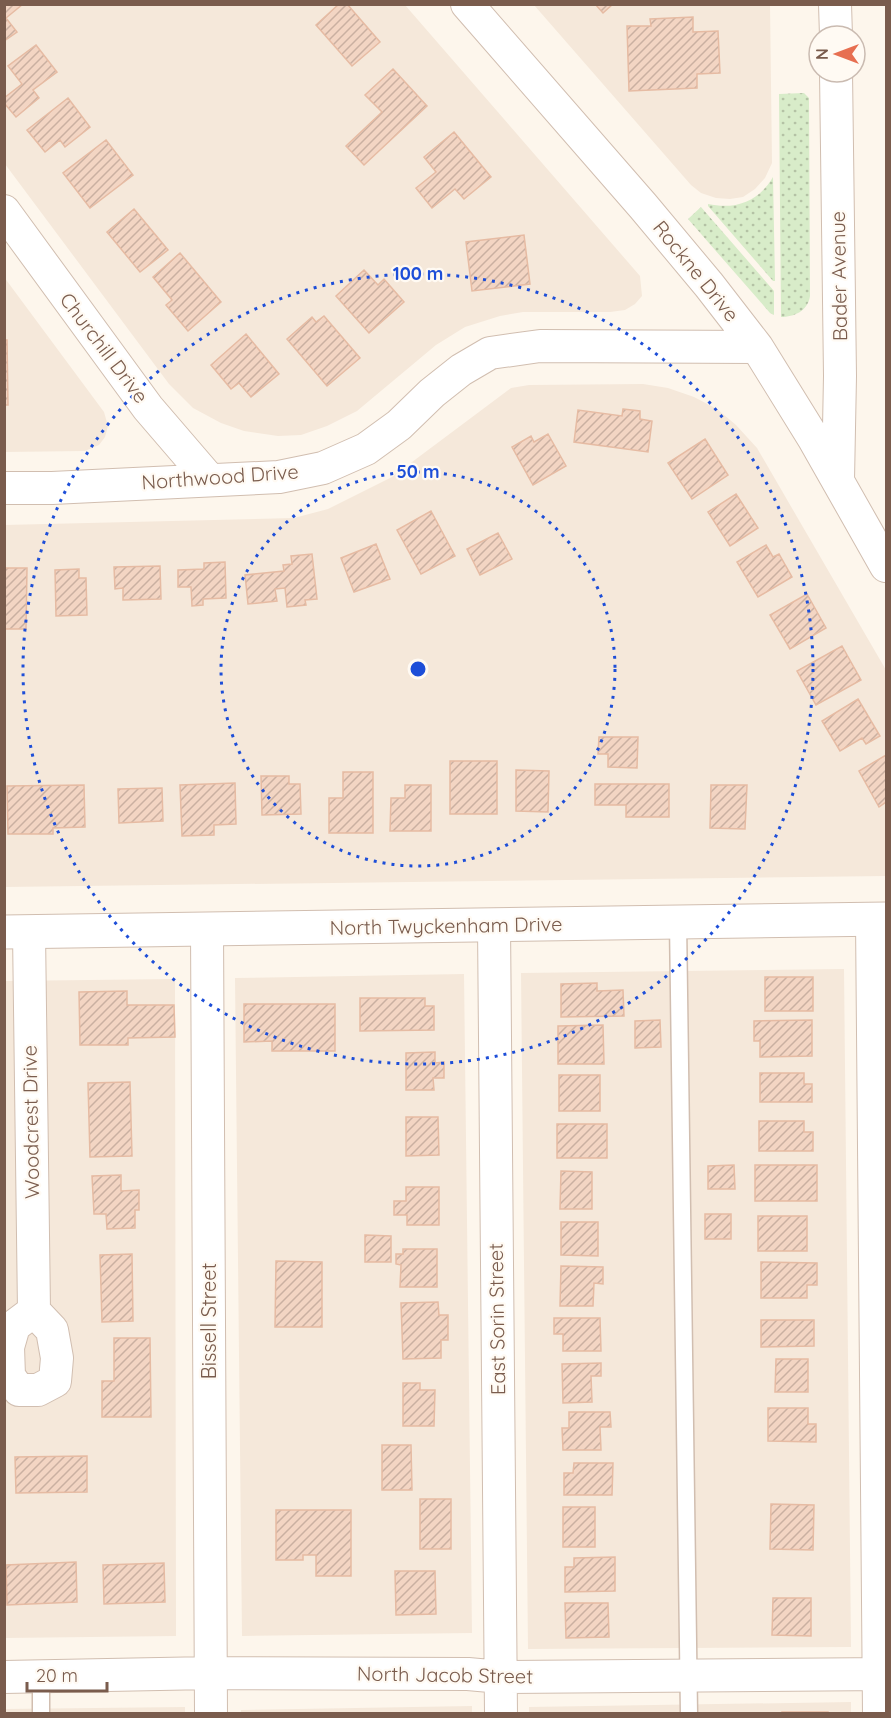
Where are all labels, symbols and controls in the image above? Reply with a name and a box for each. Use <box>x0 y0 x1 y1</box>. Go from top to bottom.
north arrow <box>807 24 867 84</box>
text: N <box>812 48 832 60</box>
street label: Bader Avenue <box>825 211 852 341</box>
street label: Rockne Drive <box>648 215 745 326</box>
text: 100 m <box>393 262 443 285</box>
street label: Churchill Drive <box>55 288 154 408</box>
street label: Northwood Drive <box>141 459 299 494</box>
text: 50 m <box>396 460 440 483</box>
centre of rings <box>408 659 428 679</box>
street label: North Twyckenham Drive <box>329 911 563 940</box>
street label: Woodcrest Drive <box>17 1045 44 1199</box>
street label: East Sorin Street <box>483 1243 510 1395</box>
street label: Bissell Street <box>196 1262 221 1379</box>
scale bar <box>27 1655 106 1693</box>
street label: North Jacob Street <box>357 1660 534 1689</box>
text: 20 m <box>36 1664 78 1687</box>

